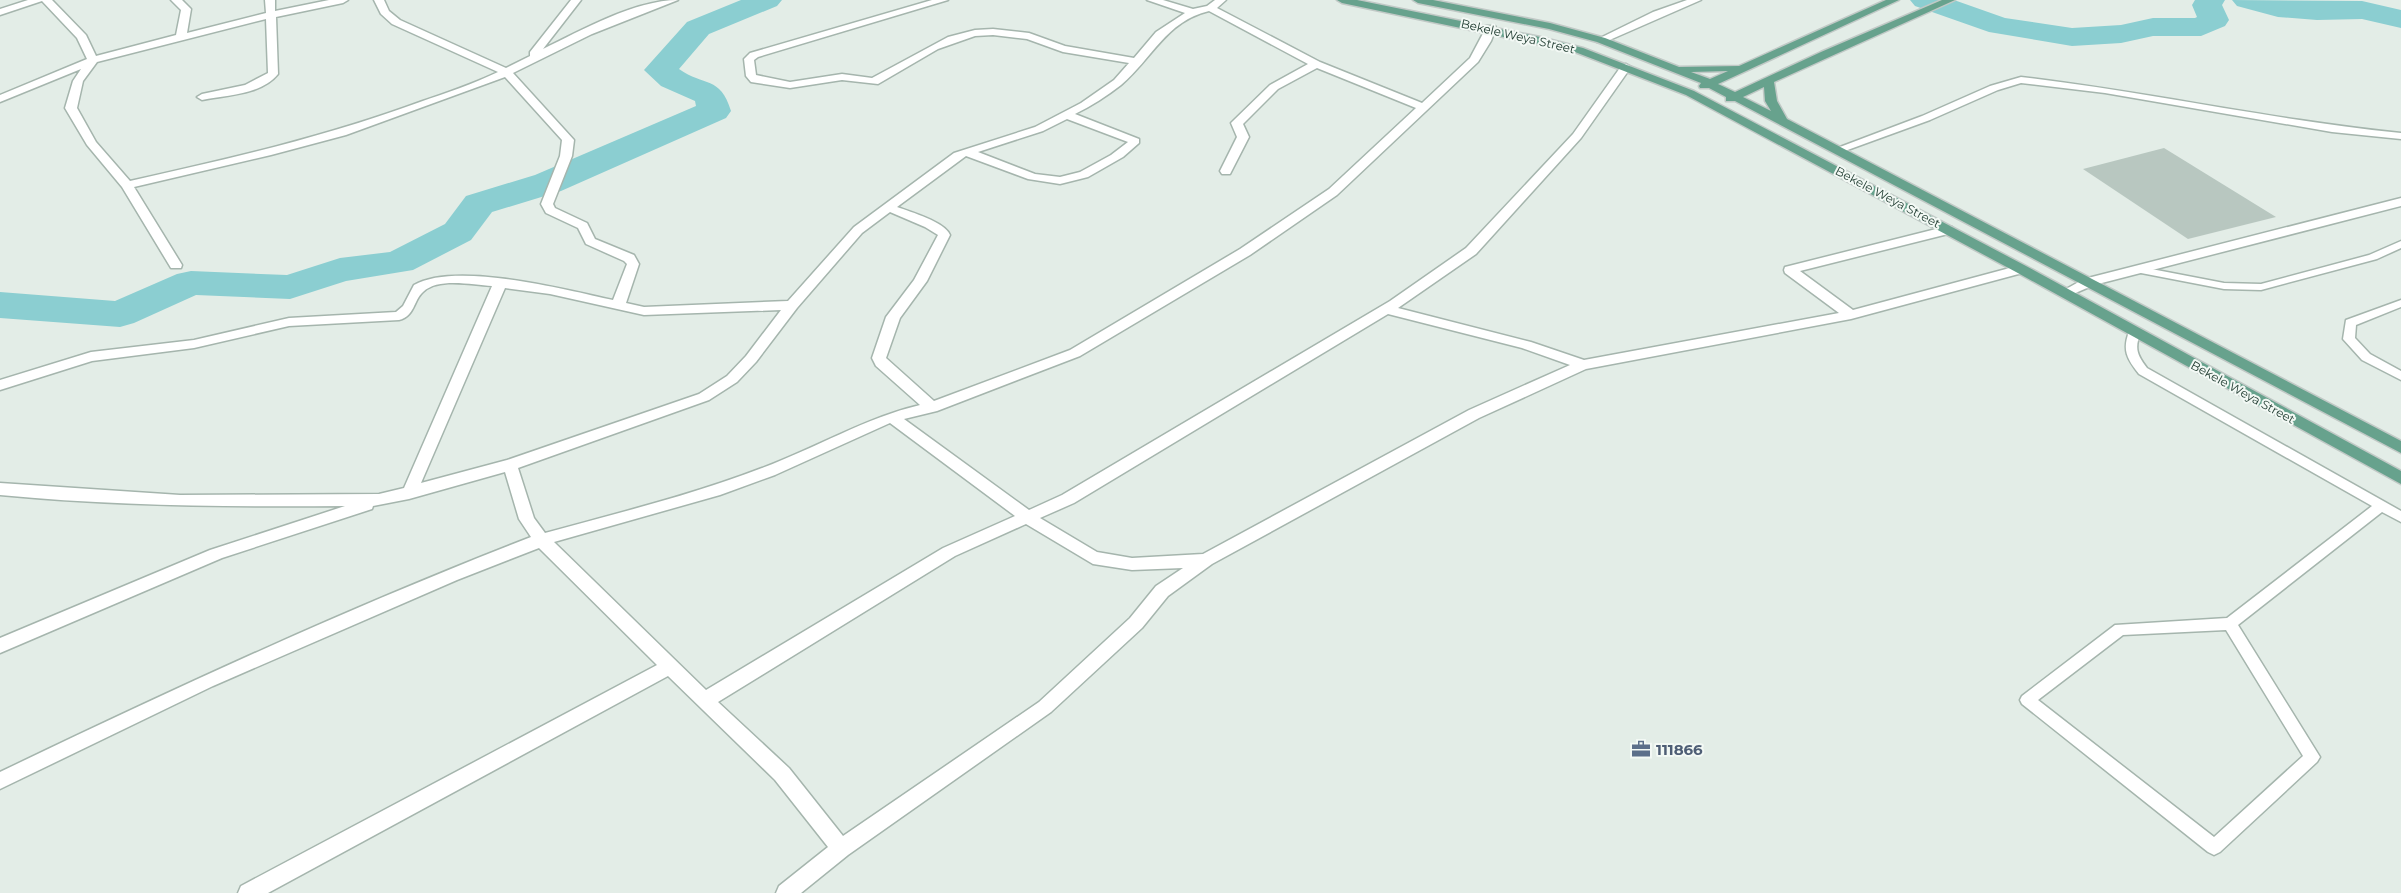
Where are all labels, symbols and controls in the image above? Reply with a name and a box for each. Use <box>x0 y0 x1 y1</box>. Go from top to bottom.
street label: Bekele Weya Street <box>1459 16 1577 56</box>
street label: Bekele Weya Street <box>1833 163 1943 231</box>
street label: Bekele Weya Street <box>2188 357 2298 427</box>
office icon: 111866 <box>1630 738 1652 760</box>
place label: 111866 <box>1656 740 1703 759</box>

